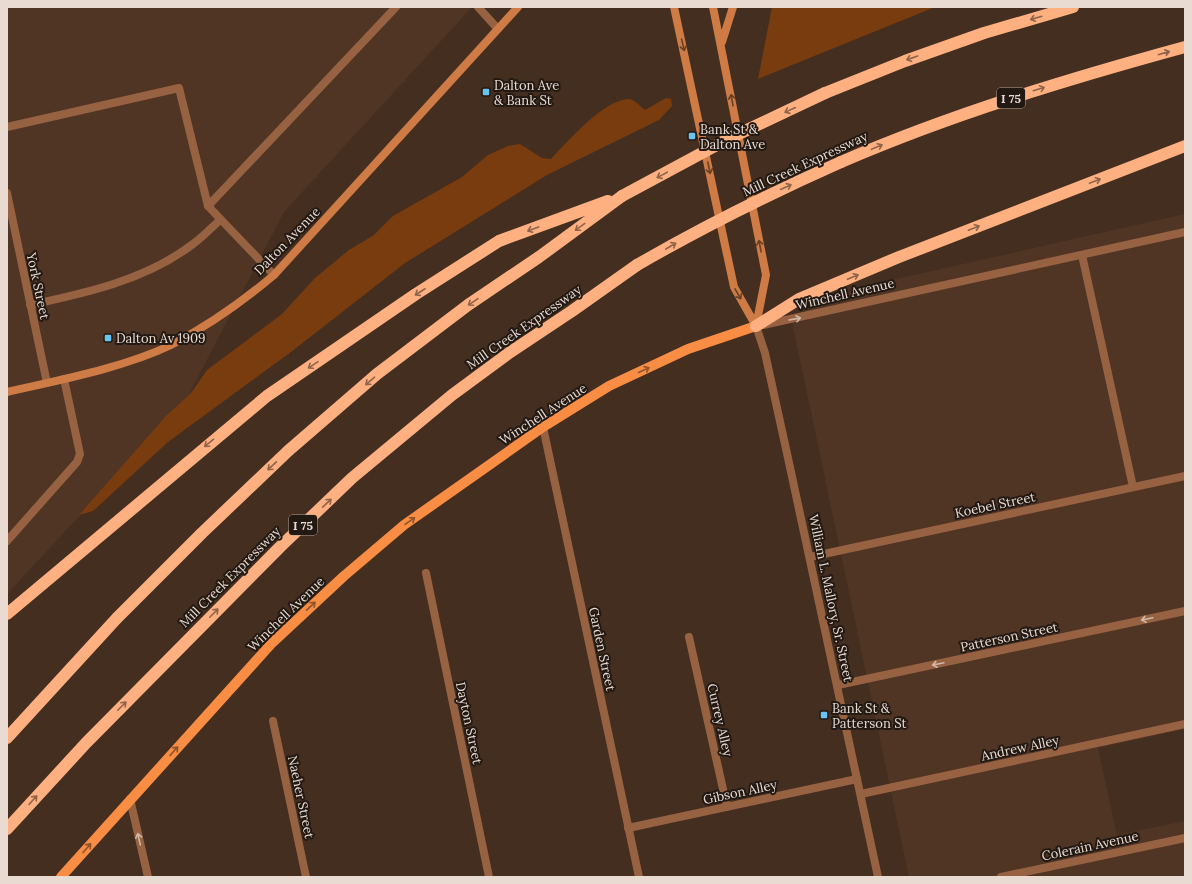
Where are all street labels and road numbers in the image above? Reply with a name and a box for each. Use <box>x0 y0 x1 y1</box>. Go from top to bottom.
road number: I 75 <box>997 88 1025 108</box>
street label: Mill Creek Expressway <box>740 127 870 200</box>
street label: Dalton Avenue <box>250 203 324 279</box>
street label: York Street <box>22 250 53 321</box>
street label: Winchell Avenue <box>794 274 896 314</box>
street label: Mill Creek Expressway <box>463 281 585 373</box>
street label: Winchell Avenue <box>496 379 590 449</box>
street label: Koebel Street <box>953 488 1037 522</box>
street label: William L. Mallory, Sr. Street <box>805 513 857 683</box>
road number: I 75 <box>289 515 317 535</box>
street label: Mill Creek Expressway <box>176 523 284 631</box>
street label: Winchell Avenue <box>244 573 328 655</box>
street label: Garden Street <box>585 606 619 692</box>
street label: Patterson Street <box>959 618 1059 656</box>
street label: Dayton Street <box>452 680 486 766</box>
street label: Currey Alley <box>703 682 737 758</box>
street label: Andrew Alley <box>979 731 1061 765</box>
street label: Naeher Street <box>284 754 318 840</box>
street label: Gibson Alley <box>701 776 779 808</box>
street label: Colerain Avenue <box>1040 827 1140 865</box>

